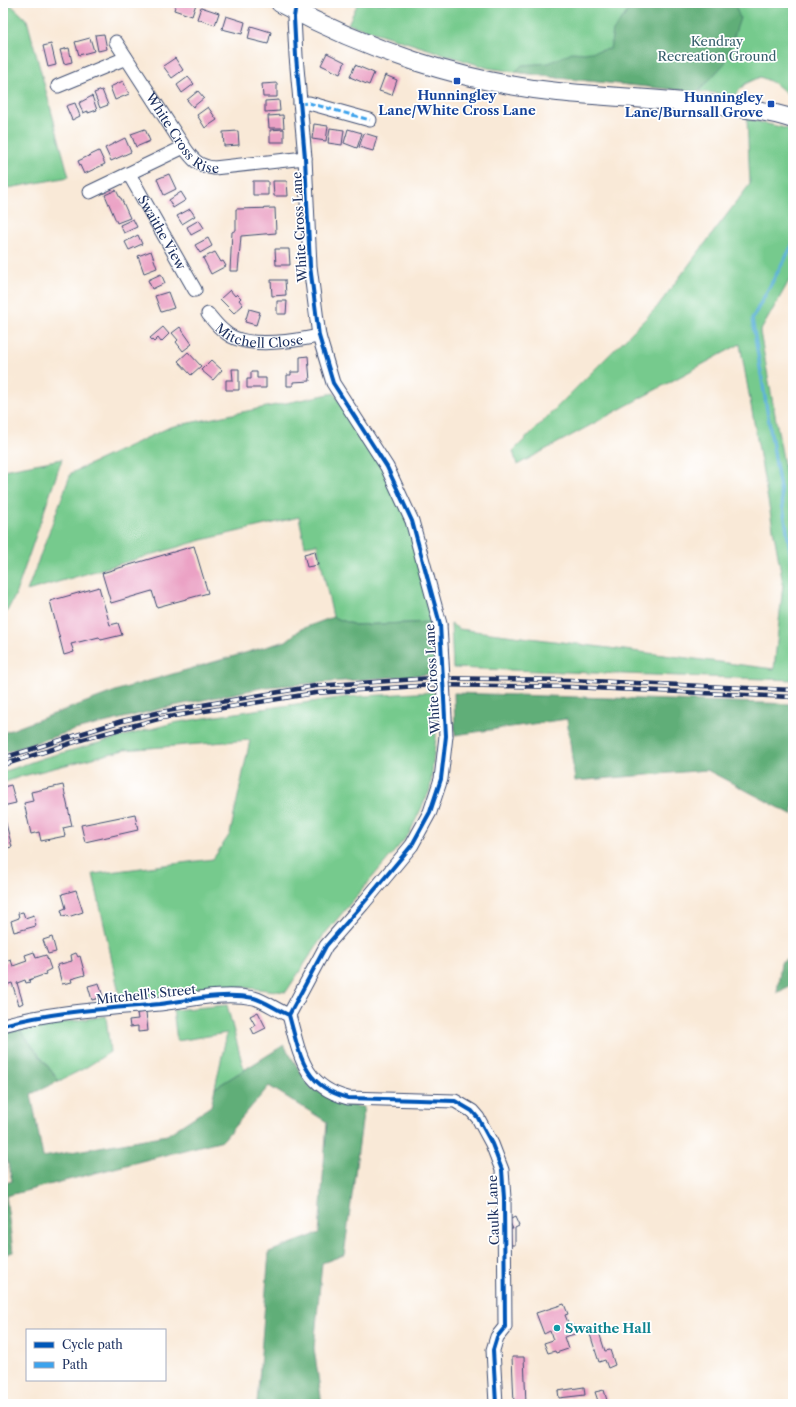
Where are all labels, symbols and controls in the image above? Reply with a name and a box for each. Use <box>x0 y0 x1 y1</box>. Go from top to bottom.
park label: Kendray Recreation Ground <box>658 33 777 64</box>
marker: Hunningley Lane/White Cross Lane <box>452 76 462 86</box>
place label: Hunningley Lane/White Cross Lane <box>378 87 536 118</box>
street label: White Cross Rise <box>142 89 220 176</box>
place label: Hunningley Lane/Burnsall Grove <box>625 89 764 120</box>
marker: Hunningley Lane/Burnsall Grove <box>766 99 776 109</box>
street label: White Cross Lane <box>288 171 310 284</box>
street label: Swaithe View <box>135 192 190 273</box>
street label: Mitchell Close <box>212 320 304 351</box>
street label: White Cross Lane <box>421 623 443 736</box>
street label: Mitchell's Street <box>95 981 197 1007</box>
street label: Caulk Lane <box>484 1175 502 1245</box>
place label: Swaithe Hall <box>565 1320 651 1336</box>
marker: Swaithe Hall <box>552 1323 562 1333</box>
legend <box>26 1329 166 1381</box>
text: Cycle path <box>62 1337 123 1352</box>
text: Path <box>62 1357 88 1372</box>

